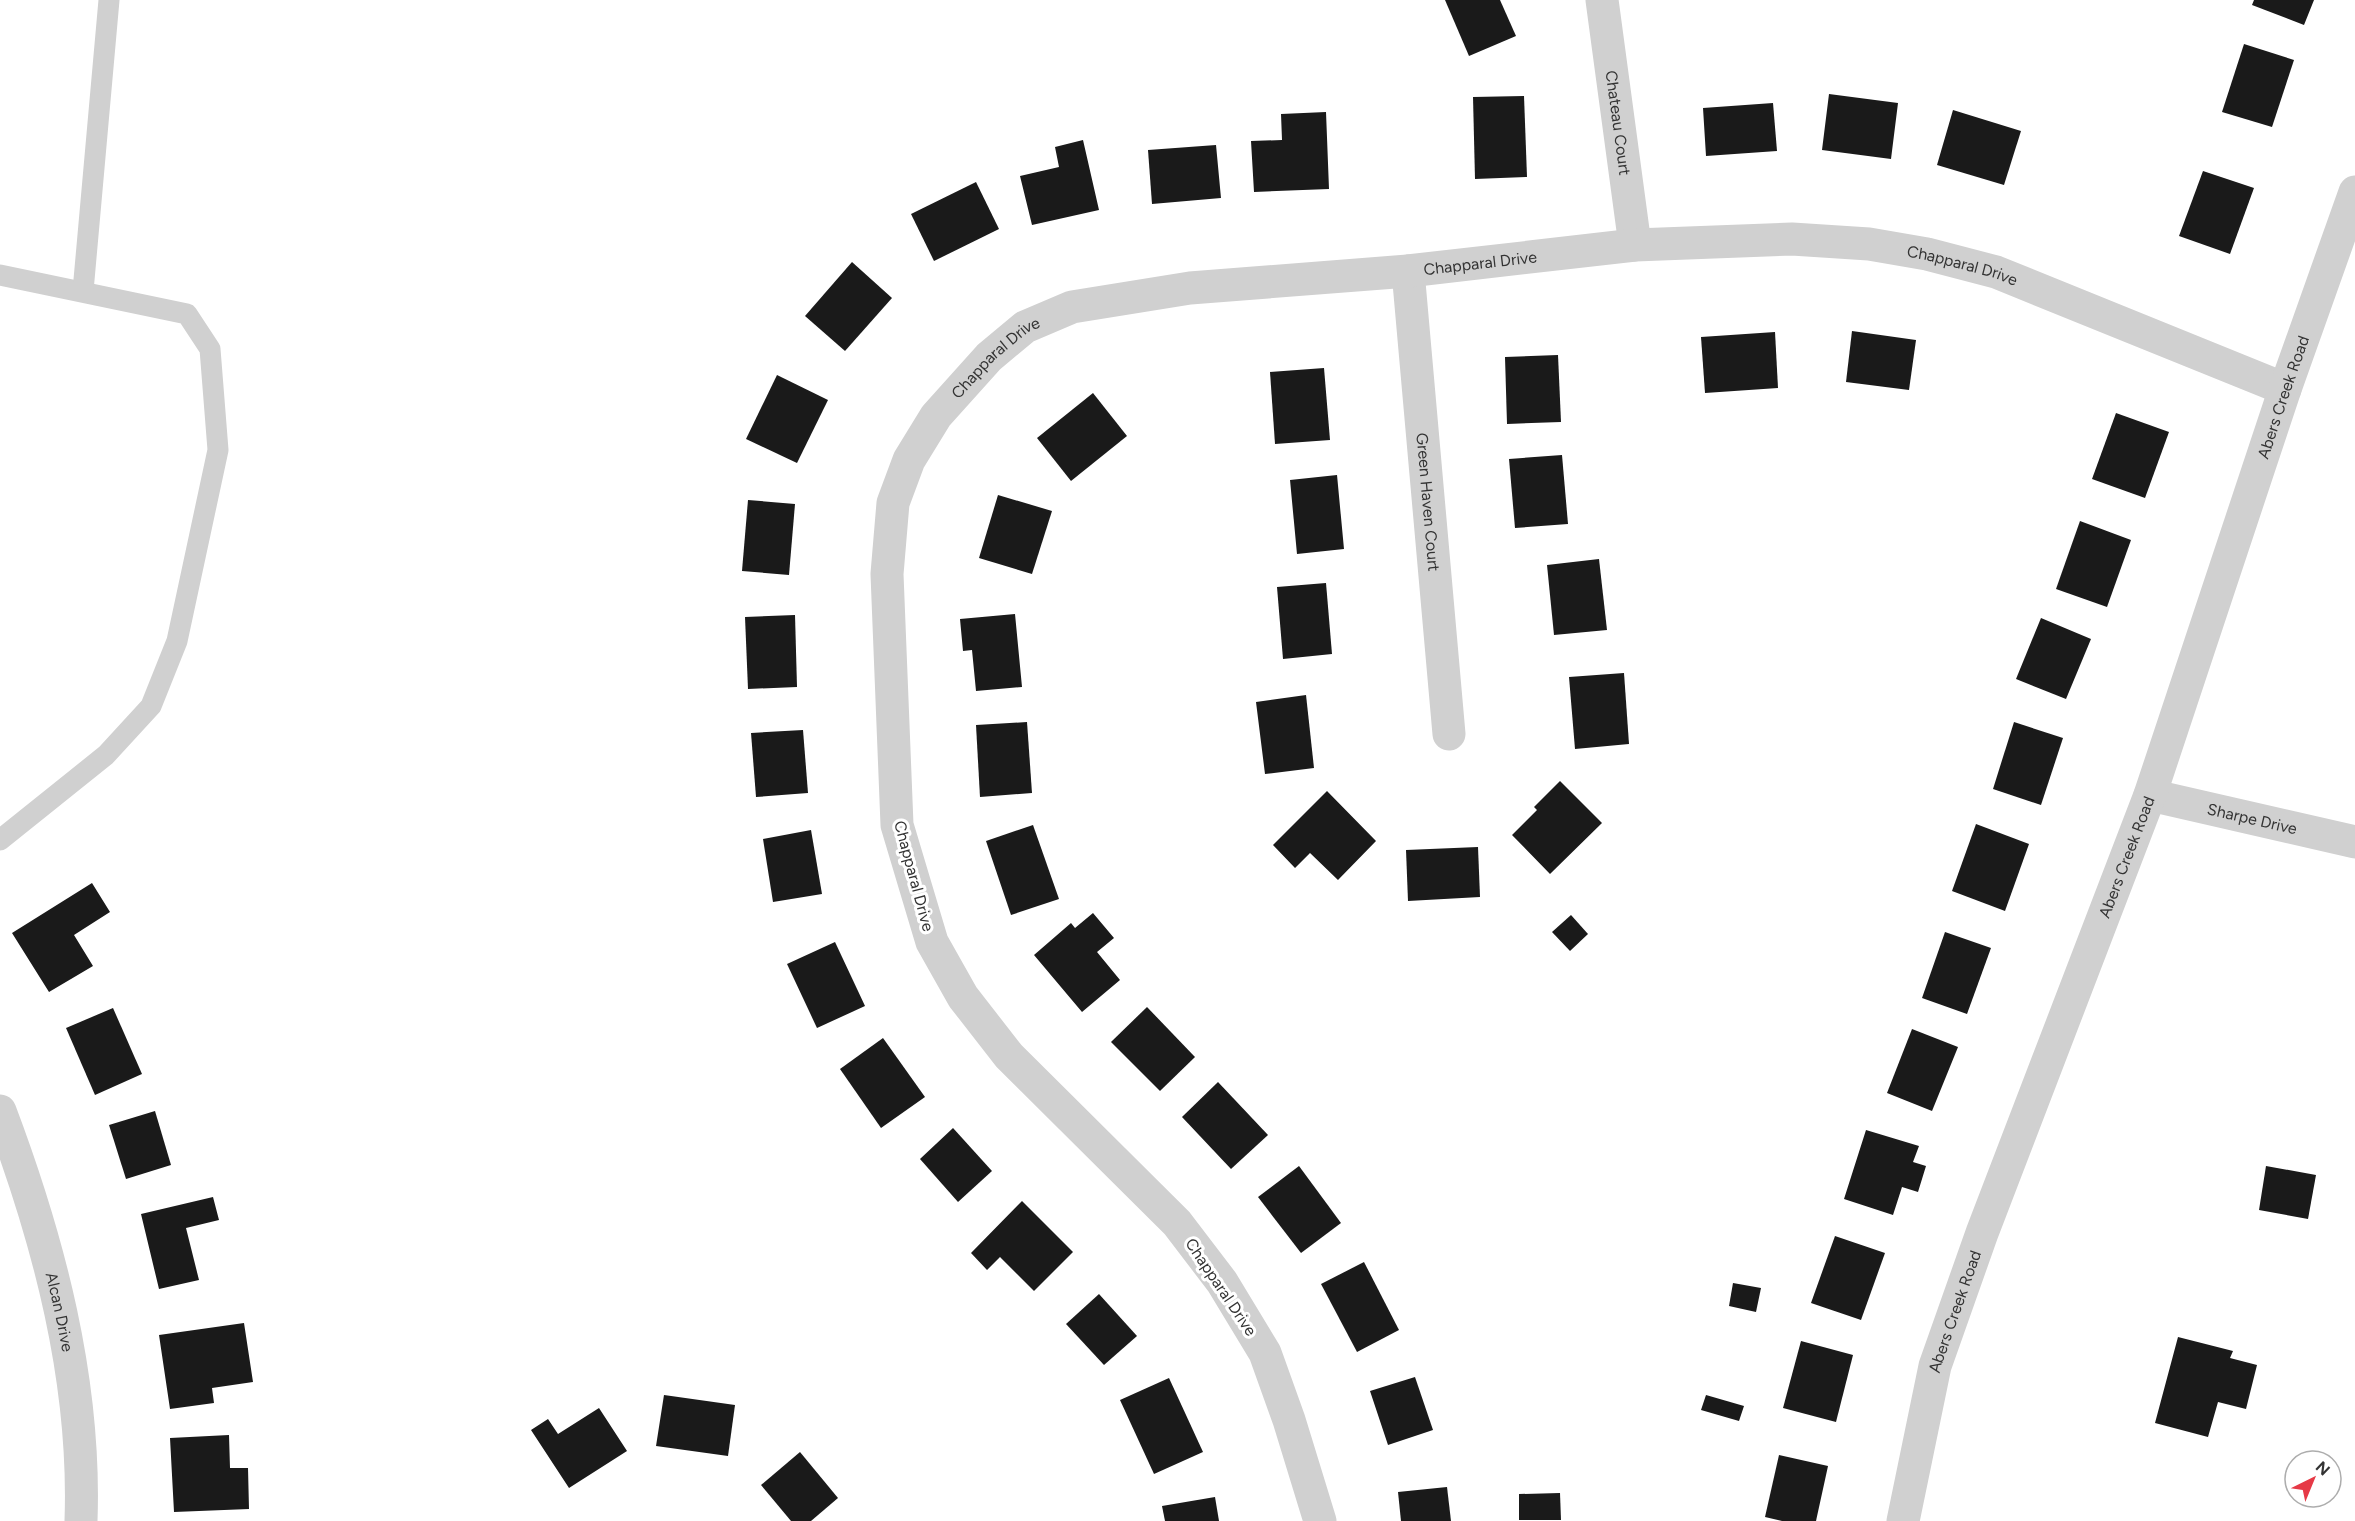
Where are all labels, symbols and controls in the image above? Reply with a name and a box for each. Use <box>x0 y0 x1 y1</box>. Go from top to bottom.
street label: Chateau Court <box>1602 69 1635 177</box>
street label: Chapparal Drive <box>1906 241 2021 289</box>
street label: Chapparal Drive <box>1423 247 1538 279</box>
street label: Chapparal Drive <box>947 312 1043 402</box>
street label: Abers Creek Road <box>2253 333 2313 461</box>
street label: Green Haven Court <box>1413 432 1444 572</box>
street label: Abers Creek Road <box>2094 793 2158 921</box>
street label: Sharpe Drive <box>2206 799 2299 838</box>
street label: Chapparal Drive <box>890 819 938 934</box>
street label: Chapparal Drive <box>1181 1235 1261 1340</box>
street label: Abers Creek Road <box>1924 1248 1985 1374</box>
street label: Alcan Drive <box>42 1270 78 1354</box>
north arrow <box>2283 1449 2343 1509</box>
text: N <box>2312 1457 2334 1480</box>

